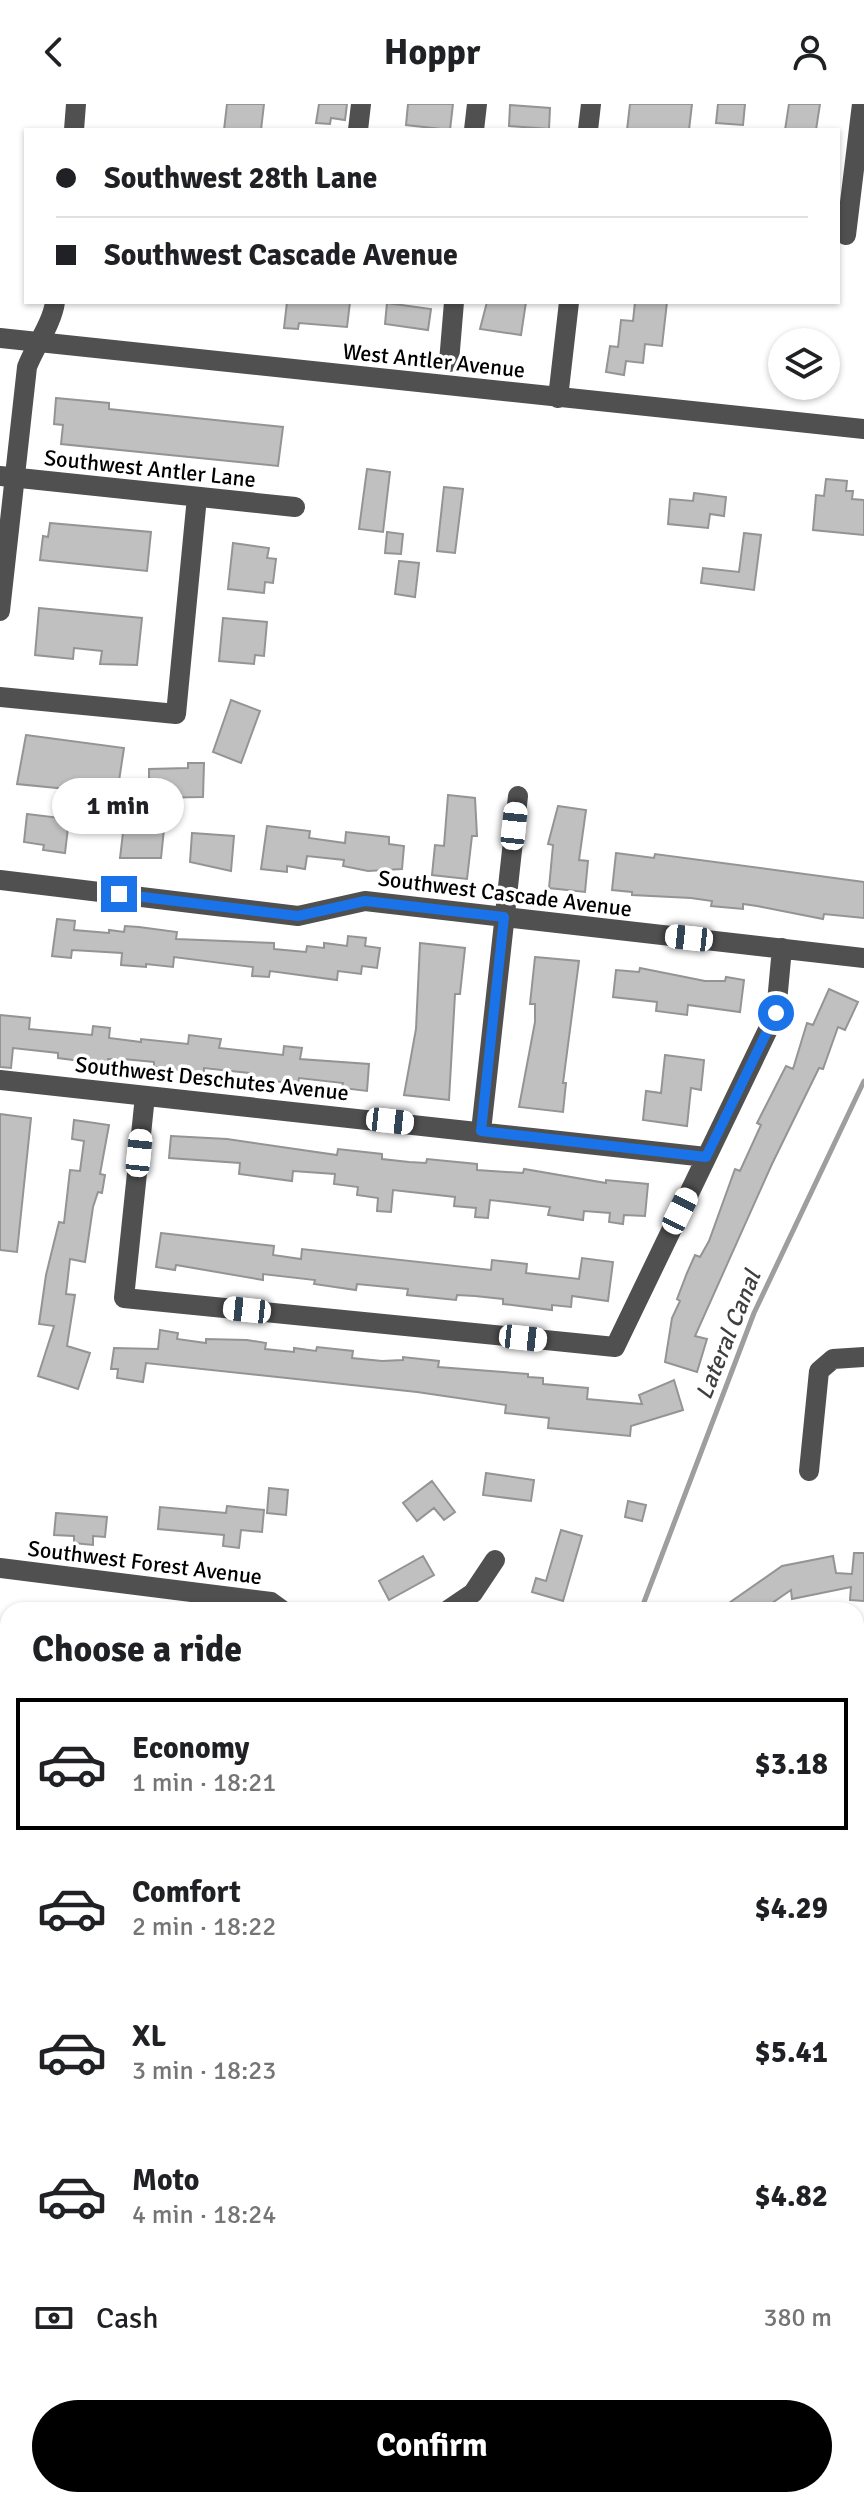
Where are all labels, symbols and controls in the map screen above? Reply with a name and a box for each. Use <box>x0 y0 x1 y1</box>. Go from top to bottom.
icon: back <box>32 30 76 74</box>
text: Hoppr <box>384 30 480 75</box>
icon: person <box>788 30 832 74</box>
text: Southwest 28th Lane <box>104 160 378 197</box>
text: Southwest Cascade Avenue <box>104 237 458 274</box>
map controls <box>768 328 840 400</box>
button: layers <box>768 328 840 400</box>
street label: West Antler Avenue <box>341 337 526 383</box>
street label: Southwest Antler Lane <box>43 444 257 493</box>
callout: 1 min <box>53 778 185 834</box>
text: 1 min <box>87 790 149 822</box>
car <box>500 801 528 851</box>
street label: Southwest Cascade Avenue <box>376 865 633 922</box>
route end <box>101 876 137 912</box>
car <box>664 924 714 952</box>
route start <box>758 995 794 1031</box>
street label: Southwest Deschutes Avenue <box>74 1051 350 1106</box>
car <box>365 1107 415 1135</box>
car <box>125 1128 153 1178</box>
car <box>659 1184 701 1238</box>
water label: Lateral Canal <box>689 1264 768 1404</box>
car <box>222 1296 272 1324</box>
car <box>498 1324 548 1352</box>
street label: Southwest Forest Avenue <box>26 1535 264 1590</box>
text: Choose a ride <box>32 1627 242 1672</box>
icon: car <box>36 1728 108 1800</box>
text: Economy <box>132 1730 249 1767</box>
text: $3.18 <box>755 1746 828 1783</box>
text: 1 min · 18:21 <box>132 1767 276 1799</box>
icon: car <box>36 1872 108 1944</box>
text: Comfort <box>132 1874 241 1911</box>
text: $4.29 <box>755 1890 828 1927</box>
text: 2 min · 18:22 <box>132 1911 276 1943</box>
icon: car <box>36 2016 108 2088</box>
text: XL <box>132 2018 166 2055</box>
text: $5.41 <box>755 2034 828 2071</box>
text: 3 min · 18:23 <box>132 2055 276 2087</box>
icon: car <box>36 2160 108 2232</box>
text: Moto <box>132 2162 199 2199</box>
text: $4.82 <box>755 2178 828 2215</box>
text: 4 min · 18:24 <box>132 2199 276 2231</box>
icon: cash <box>32 2296 76 2340</box>
text: Cash <box>96 2300 159 2337</box>
text: 380 m <box>763 2302 832 2334</box>
button: Confirm <box>32 2400 832 2492</box>

